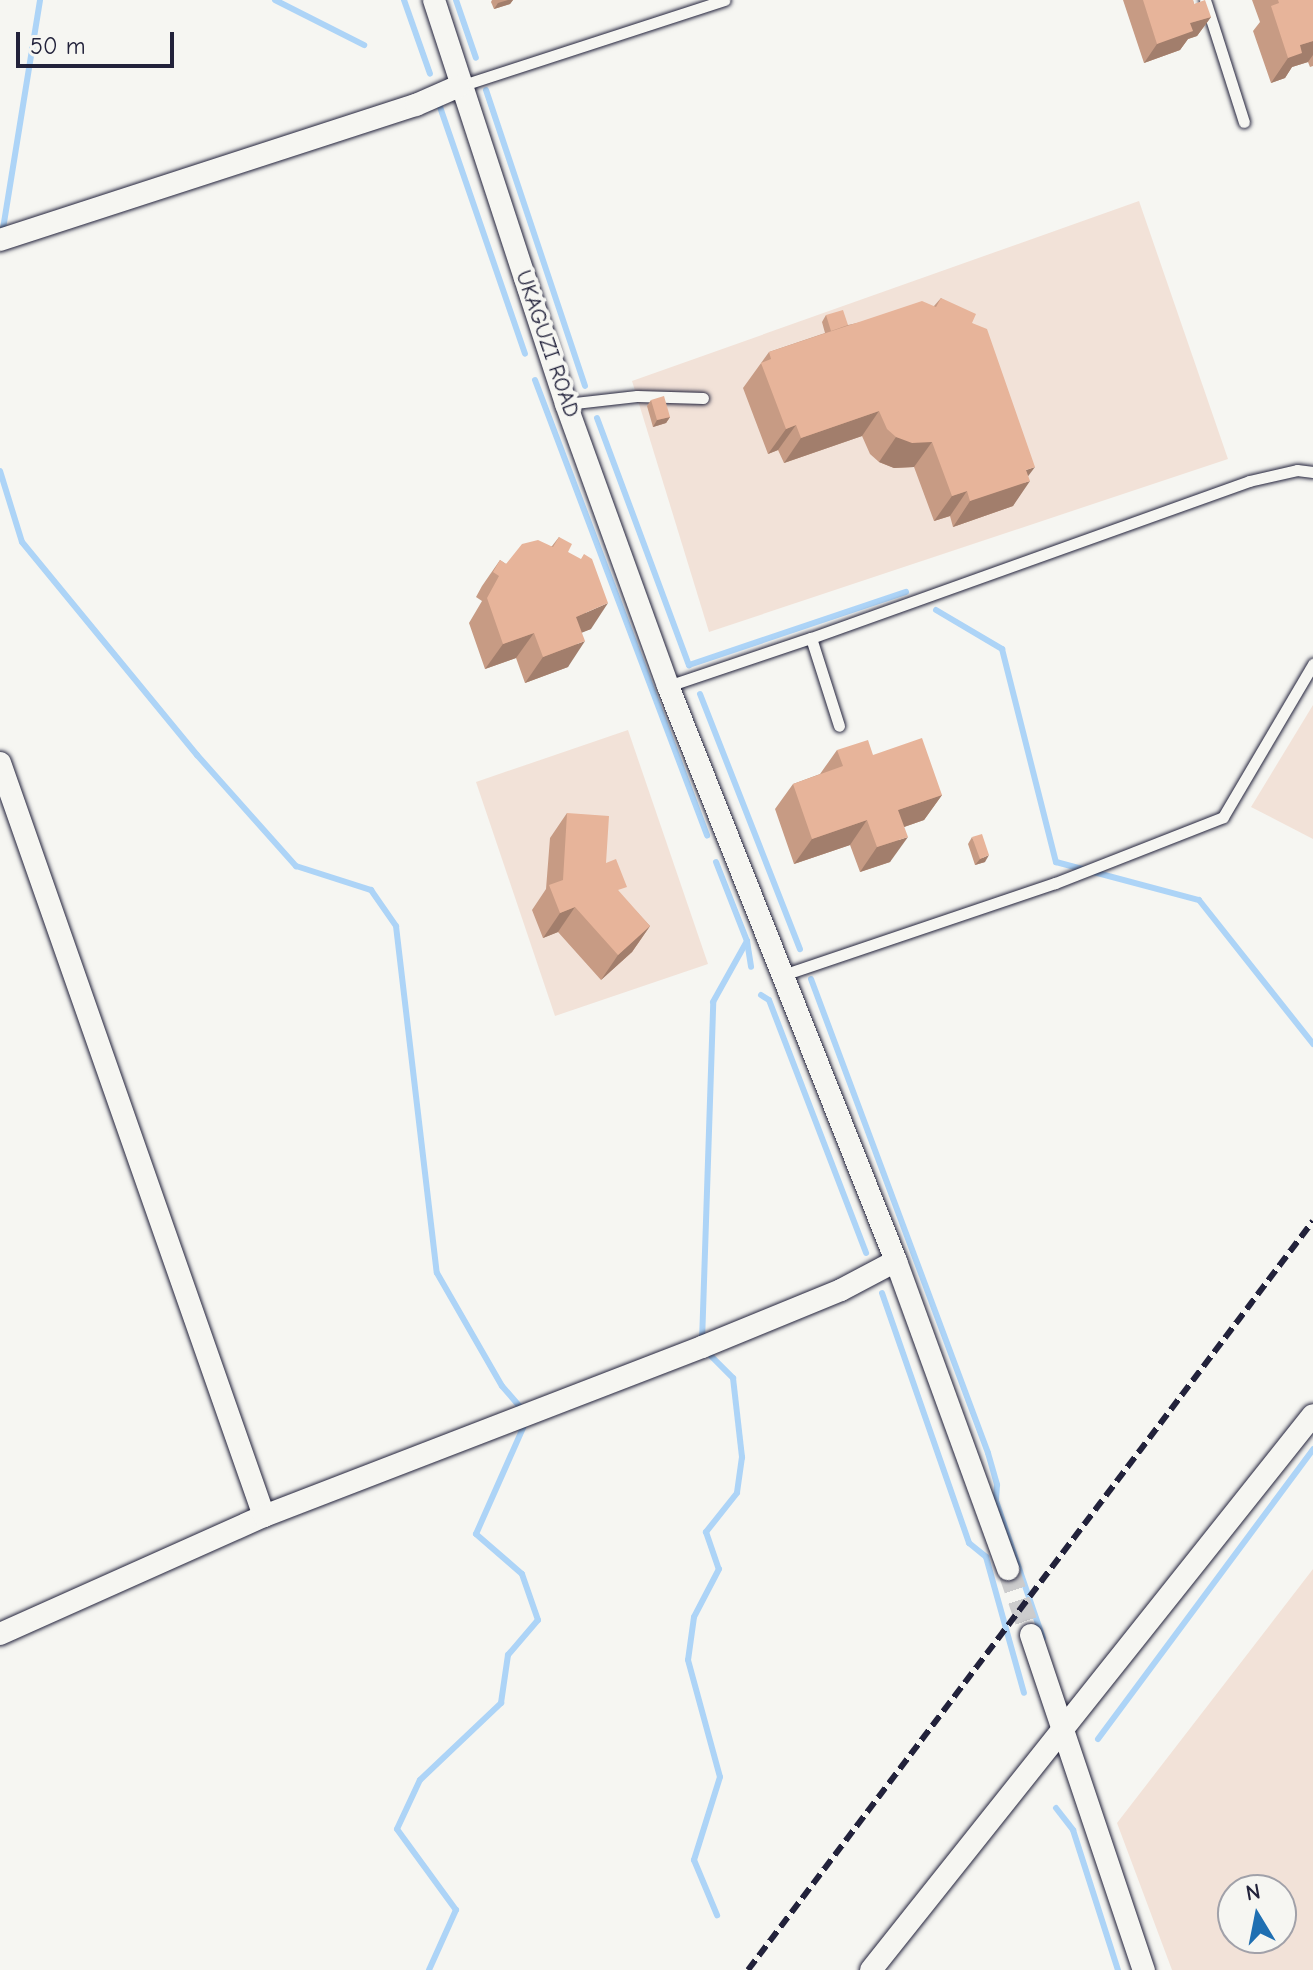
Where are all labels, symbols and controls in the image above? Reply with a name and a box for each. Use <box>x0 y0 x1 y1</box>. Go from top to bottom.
scale bar <box>20 16 178 66</box>
text: 50 m <box>30 32 86 60</box>
street label: UKAGUZI ROAD <box>509 267 585 421</box>
north arrow <box>1217 1874 1297 1954</box>
text: N <box>1244 1878 1263 1906</box>

